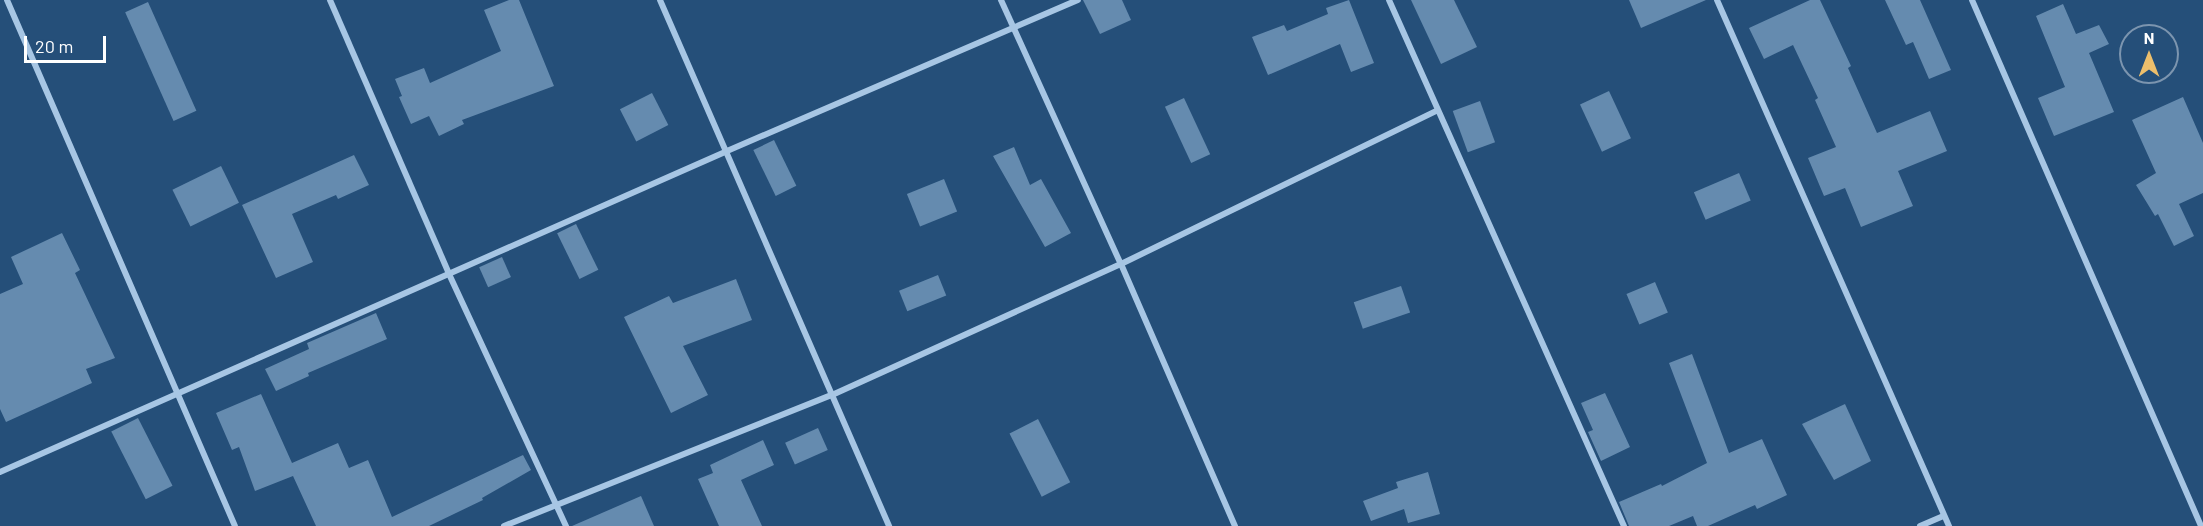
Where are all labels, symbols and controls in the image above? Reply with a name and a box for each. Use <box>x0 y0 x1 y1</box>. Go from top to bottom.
scale bar <box>27 24 110 62</box>
north arrow <box>2119 24 2179 84</box>
text: N <box>2144 28 2154 47</box>
text: 20 m <box>35 35 73 57</box>

